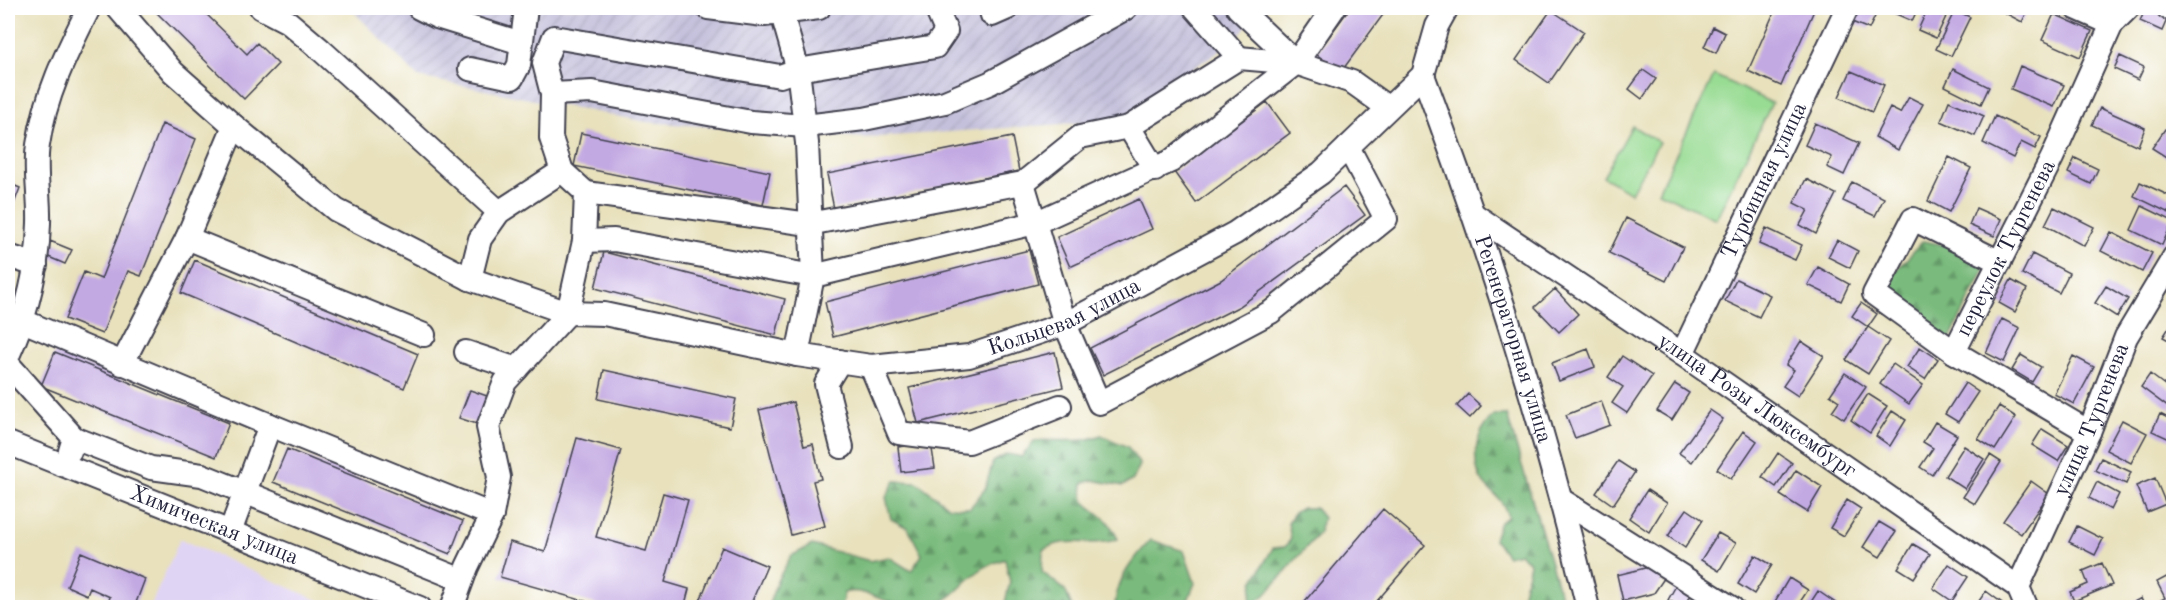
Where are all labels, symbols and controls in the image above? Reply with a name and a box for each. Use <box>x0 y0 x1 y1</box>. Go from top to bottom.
street label: Турбинная улица <box>1718 99 1811 262</box>
street label: переулок Тургенева <box>1953 157 2060 340</box>
street label: Регенераторная улица <box>1470 232 1555 446</box>
street label: Кольцевая улица <box>985 275 1144 360</box>
street label: улица Розы Люксембург <box>1653 330 1860 482</box>
street label: улица Тургенева <box>2050 340 2134 500</box>
street label: Химическая улица <box>127 482 302 569</box>

